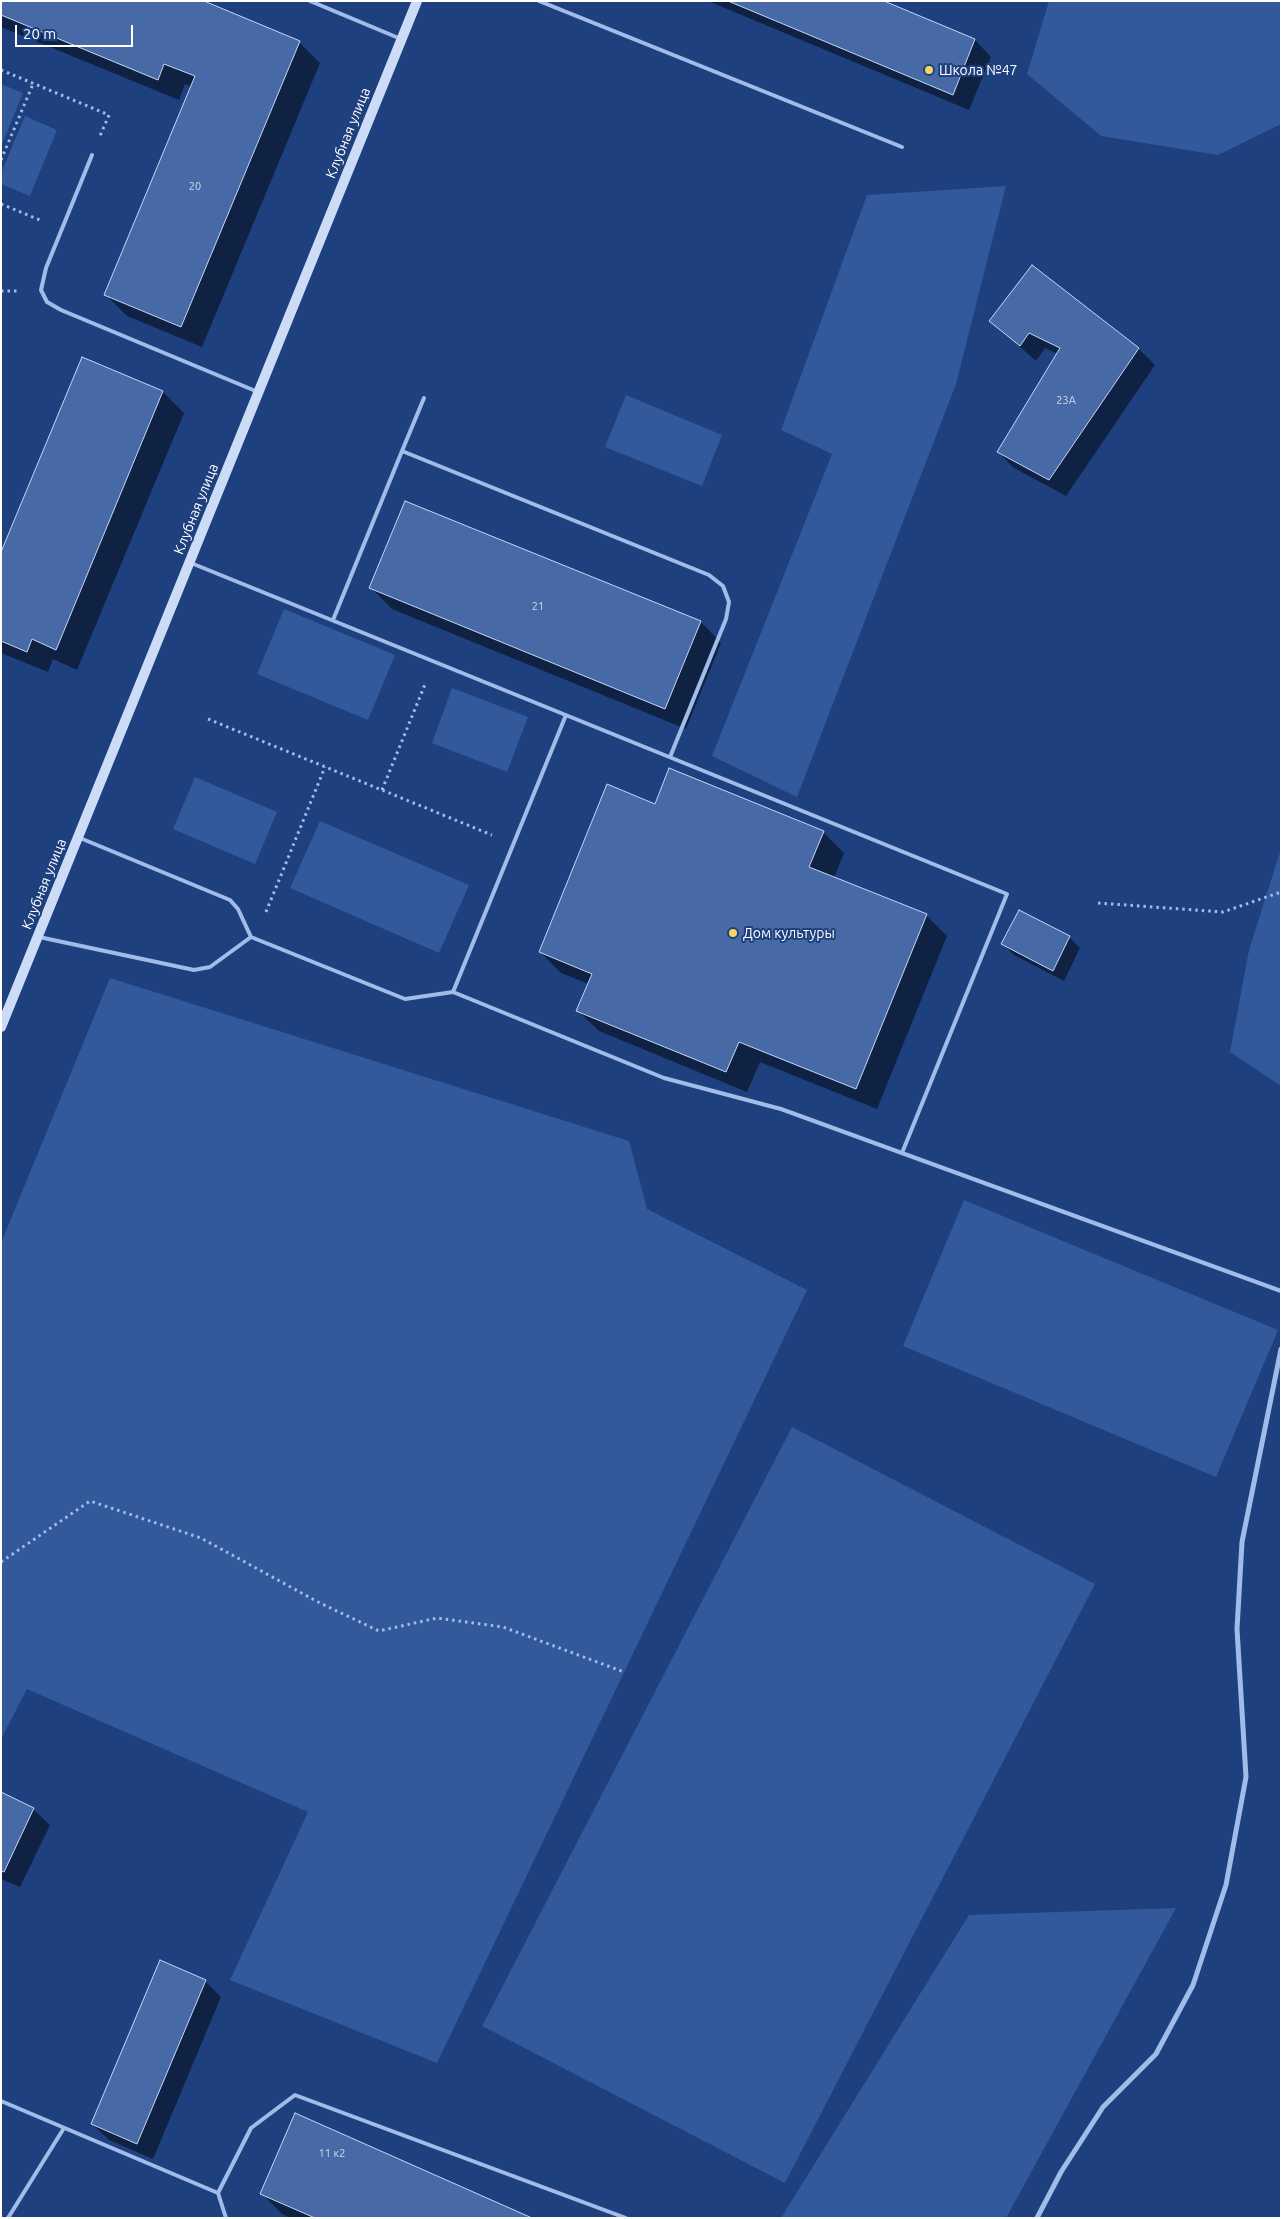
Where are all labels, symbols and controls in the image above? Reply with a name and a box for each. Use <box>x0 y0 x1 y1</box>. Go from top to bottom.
scale bar <box>18 15 135 47</box>
text: 20 m <box>23 25 56 42</box>
place label: Школа №47 <box>939 62 1018 78</box>
marker: Школа №47 <box>923 64 935 76</box>
street label: Клубная улица <box>322 85 374 181</box>
house number: 20 <box>189 179 201 193</box>
house number: 23А <box>1056 393 1076 407</box>
street label: Клубная улица <box>170 461 222 557</box>
house number: 21 <box>532 599 544 613</box>
street label: Клубная улица <box>18 836 70 932</box>
place label: Дом культуры <box>743 925 835 941</box>
marker: Дом культуры <box>727 927 739 939</box>
house number: 11 к2 <box>319 2146 345 2160</box>

